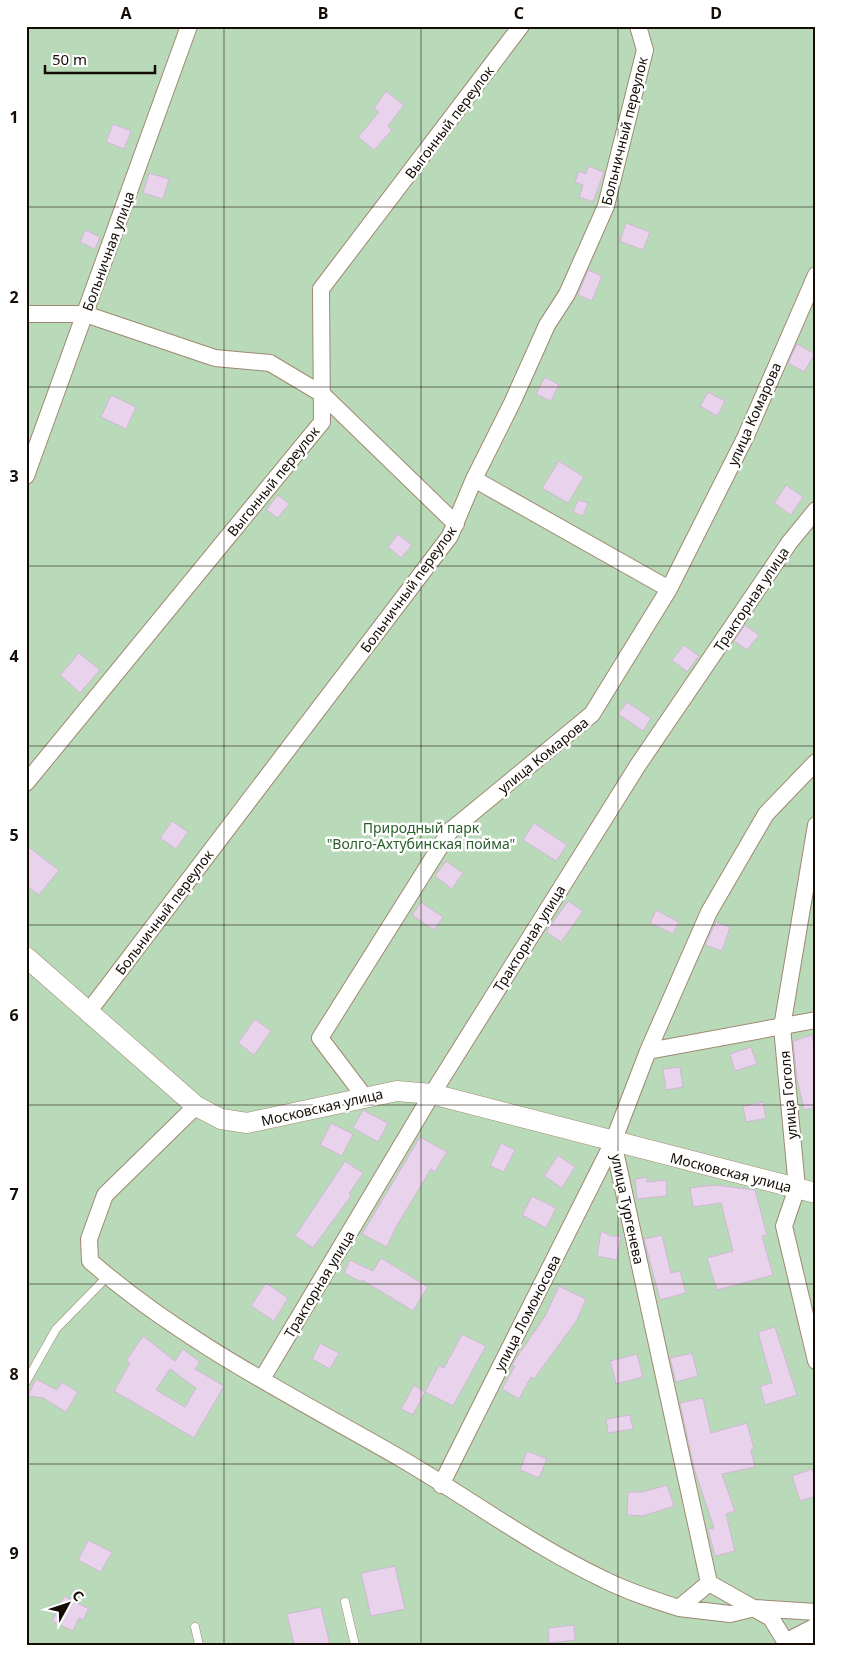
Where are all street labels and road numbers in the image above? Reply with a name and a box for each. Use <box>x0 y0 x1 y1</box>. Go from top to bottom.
street label: Больничный переулок <box>596 54 652 207</box>
street label: Выгонный переулок <box>400 61 498 182</box>
street label: Больничная улица <box>78 189 138 313</box>
street label: улица Комарова <box>723 359 785 469</box>
street label: Выгонный переулок <box>223 422 324 540</box>
street label: Больничный переулок <box>356 521 461 656</box>
street label: Тракторная улица <box>709 543 793 655</box>
street label: улица Комарова <box>494 713 592 797</box>
street label: Больничный переулок <box>111 845 218 979</box>
street label: Тракторная улица <box>489 881 569 995</box>
street label: улица Гоголя <box>775 1050 801 1140</box>
street label: Московская улица <box>259 1084 385 1130</box>
street label: Московская улица <box>668 1148 794 1196</box>
street label: улица Тургенева <box>607 1152 649 1266</box>
street label: Тракторная улица <box>279 1227 359 1341</box>
street label: улица Ломоносова <box>489 1252 565 1374</box>

